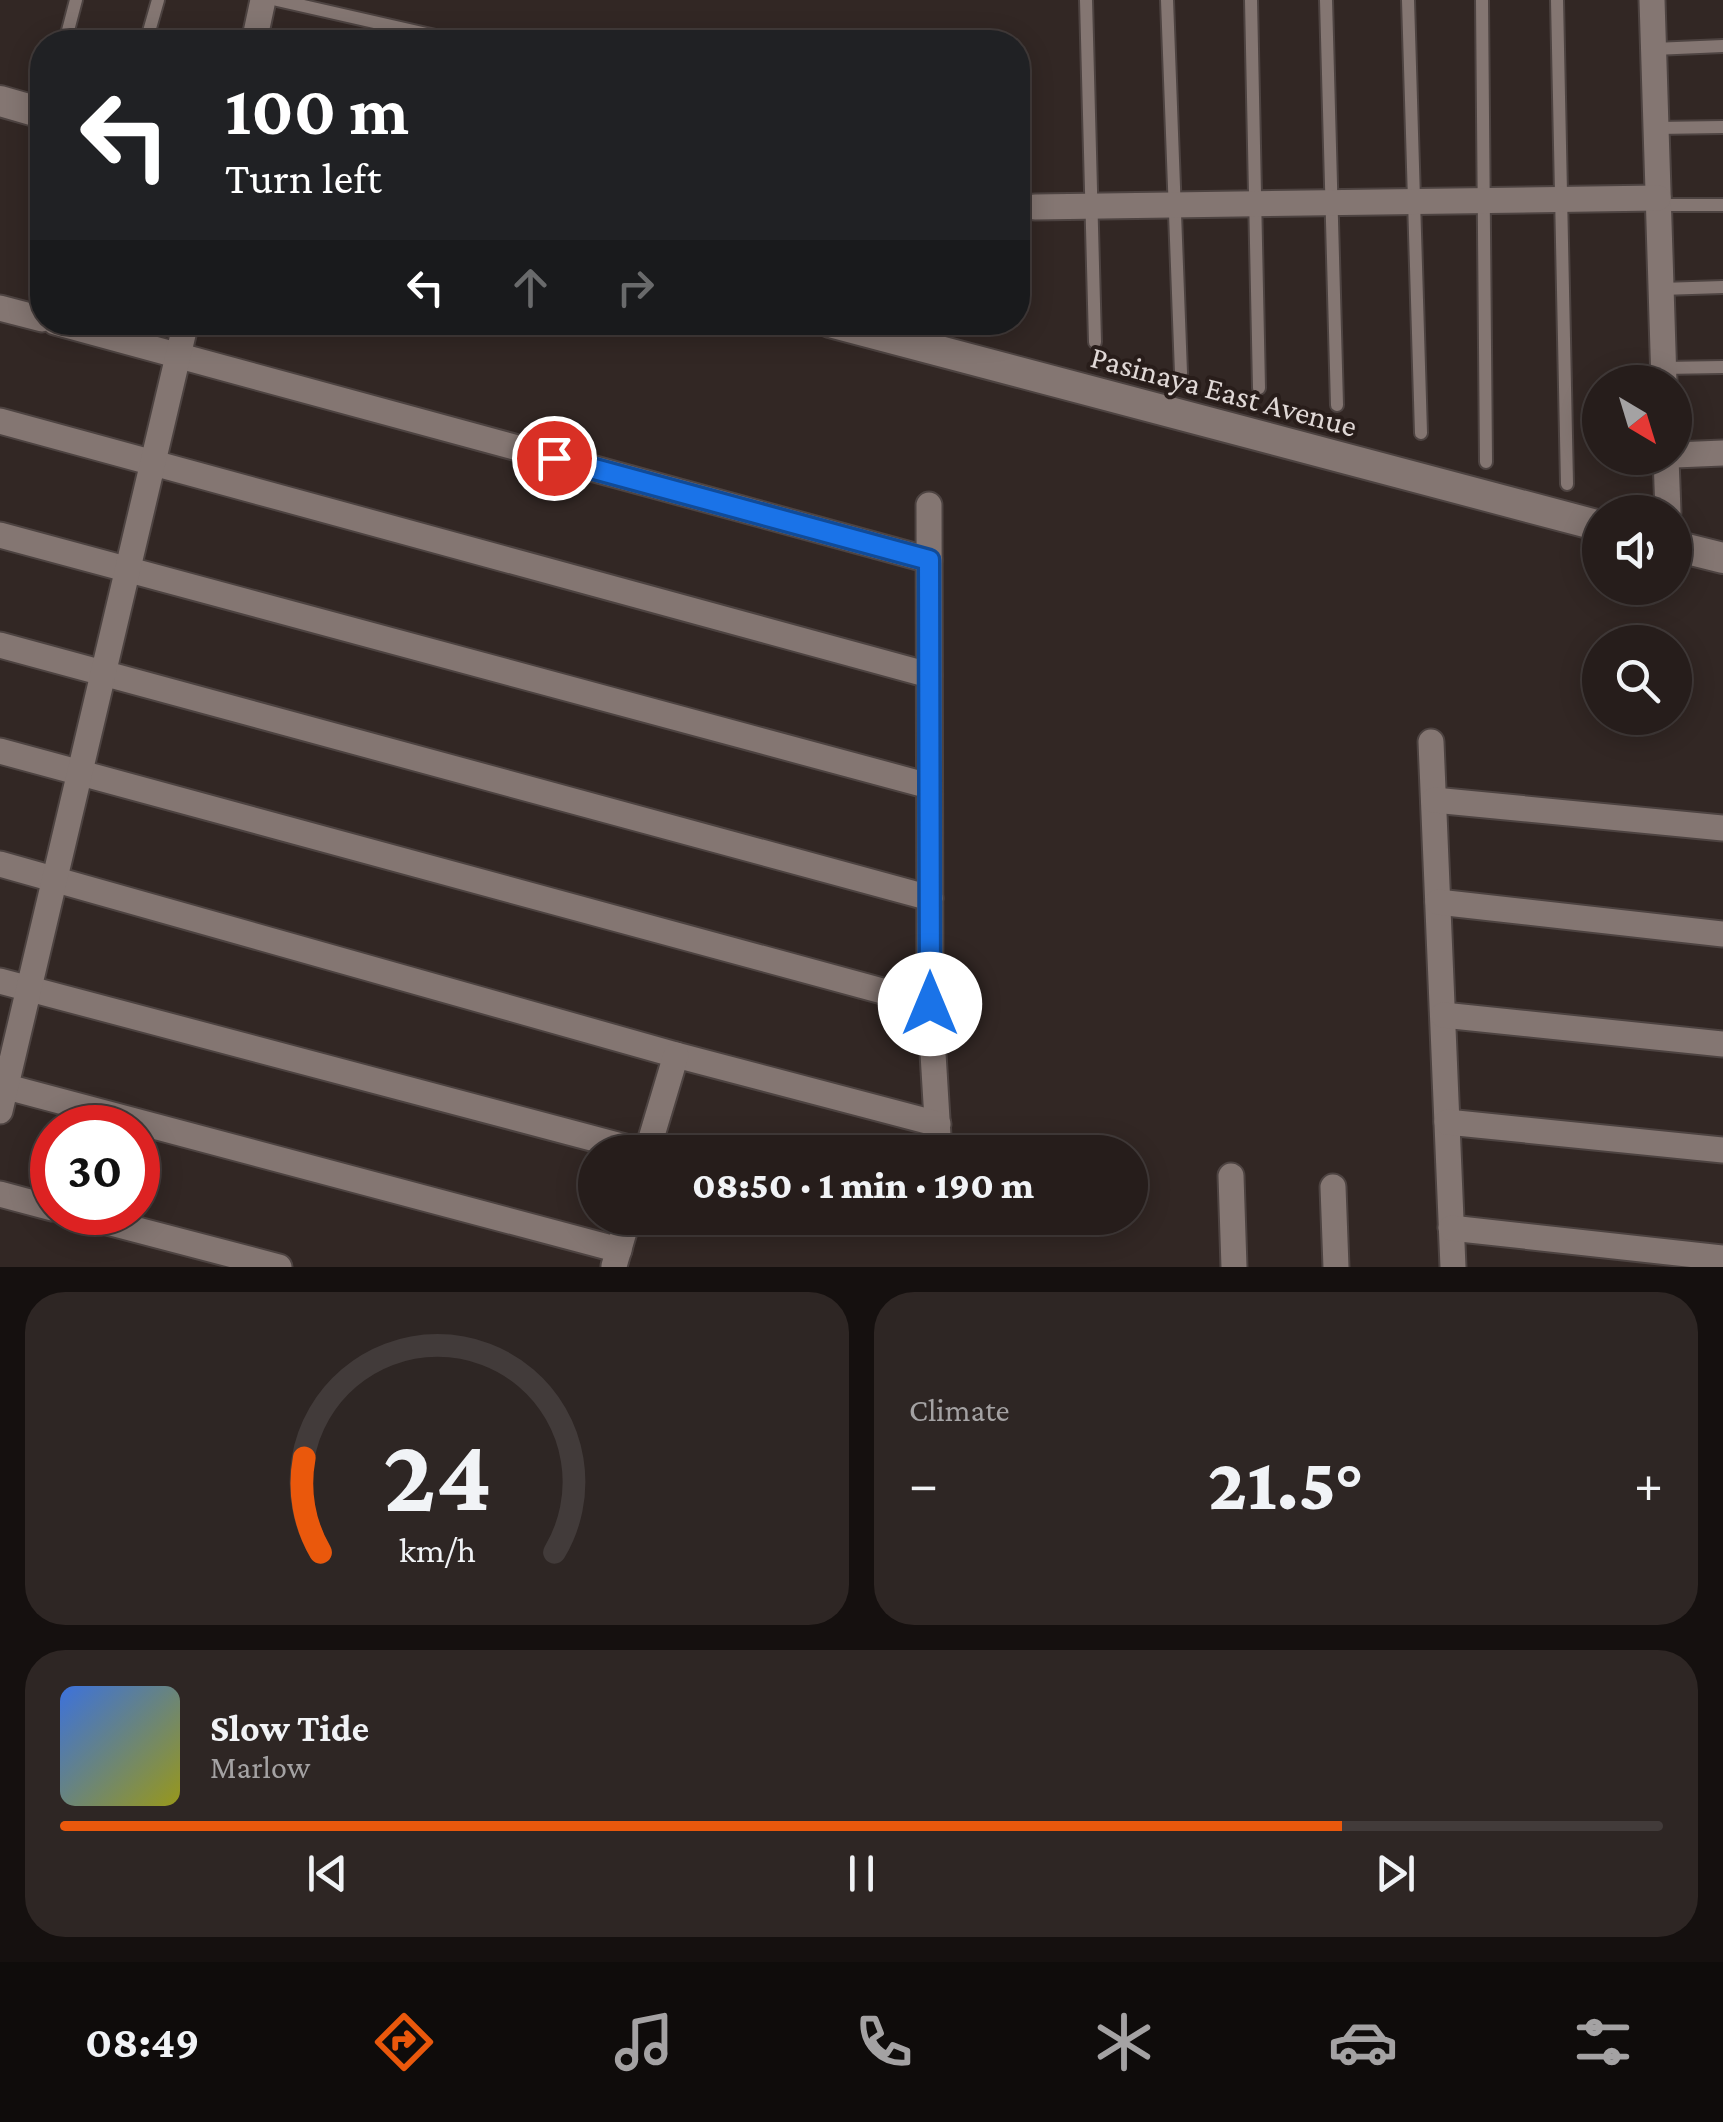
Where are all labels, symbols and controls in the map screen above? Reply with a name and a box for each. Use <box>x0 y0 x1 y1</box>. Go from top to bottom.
icon: left <box>60 70 190 200</box>
text: 100 m <box>225 71 409 149</box>
text: Turn left <box>225 153 382 203</box>
icon: left <box>398 260 453 315</box>
icon: ahead <box>503 260 558 315</box>
icon: right <box>608 260 663 315</box>
street label: Pasinaya East Avenue <box>1087 338 1361 444</box>
north arrow <box>1582 365 1692 475</box>
map controls <box>1582 365 1692 735</box>
pin <box>512 416 597 501</box>
icon: arrive <box>527 431 582 486</box>
button: sound <box>1582 495 1692 605</box>
button: search <box>1582 625 1692 735</box>
position arrow <box>878 952 982 1056</box>
speed limit sign: 30 <box>30 1105 160 1235</box>
text: 08:50 · 1 min · 190 m <box>692 1164 1034 1206</box>
text: Climate <box>909 1392 1010 1428</box>
text: 24 <box>382 1417 492 1532</box>
text: 21.5° <box>1208 1442 1364 1525</box>
text: − <box>909 1453 938 1514</box>
text: + <box>1634 1453 1663 1514</box>
text: km/h <box>398 1530 476 1570</box>
text: Slow Tide <box>210 1707 369 1749</box>
text: Marlow <box>210 1749 310 1785</box>
icon: previous <box>300 1846 355 1901</box>
icon: pause <box>834 1846 889 1901</box>
icon: next <box>1368 1846 1423 1901</box>
icon: directions <box>369 2007 439 2077</box>
icon: music <box>609 2007 679 2077</box>
icon: phone <box>849 2007 919 2077</box>
icon: climate <box>1089 2007 1159 2077</box>
icon: car <box>1328 2007 1398 2077</box>
icon: filters <box>1568 2007 1638 2077</box>
text: 08:49 <box>85 2017 200 2067</box>

